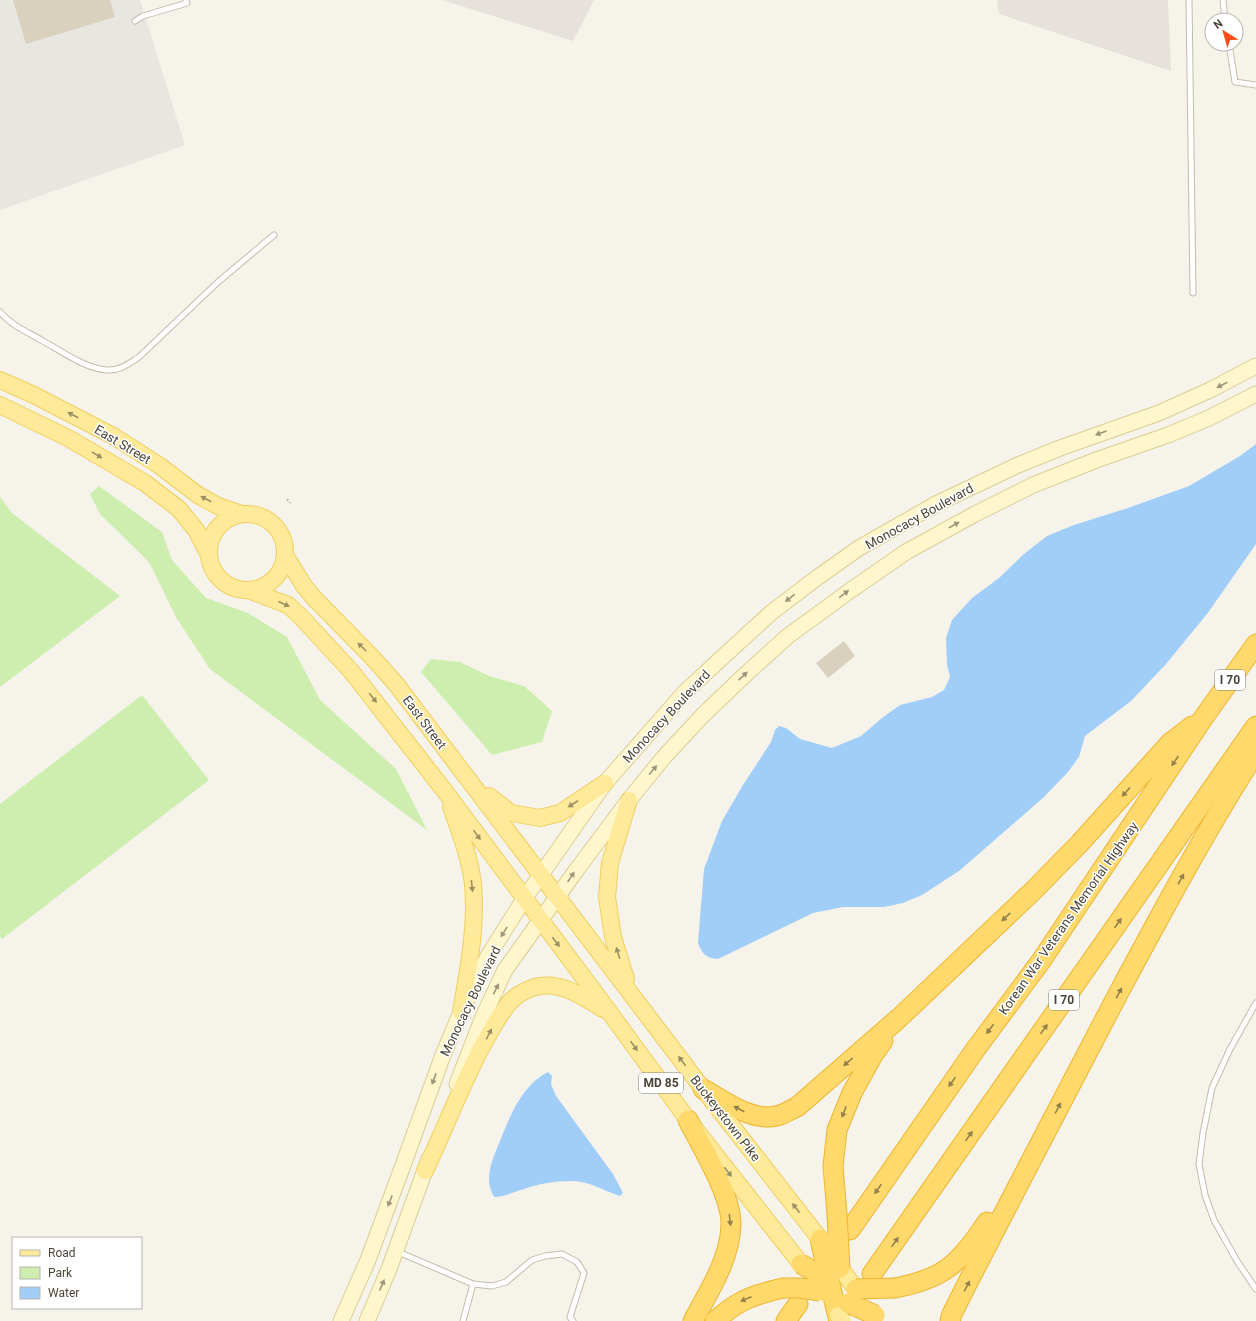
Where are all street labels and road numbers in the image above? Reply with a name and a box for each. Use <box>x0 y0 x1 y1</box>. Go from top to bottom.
street label: East Street <box>92 422 154 467</box>
street label: Monocacy Boulevard <box>863 481 976 552</box>
street label: Monocacy Boulevard <box>620 667 713 766</box>
road number: I 70 <box>1215 670 1245 690</box>
street label: East Street <box>400 693 450 752</box>
street label: Korean War Veterans Memorial Highway <box>996 819 1141 1018</box>
street label: Monocacy Boulevard <box>437 944 504 1059</box>
road number: I 70 <box>1049 990 1079 1010</box>
street label: Buckeystown Pike <box>687 1072 764 1164</box>
road number: MD 85 <box>639 1073 683 1093</box>

